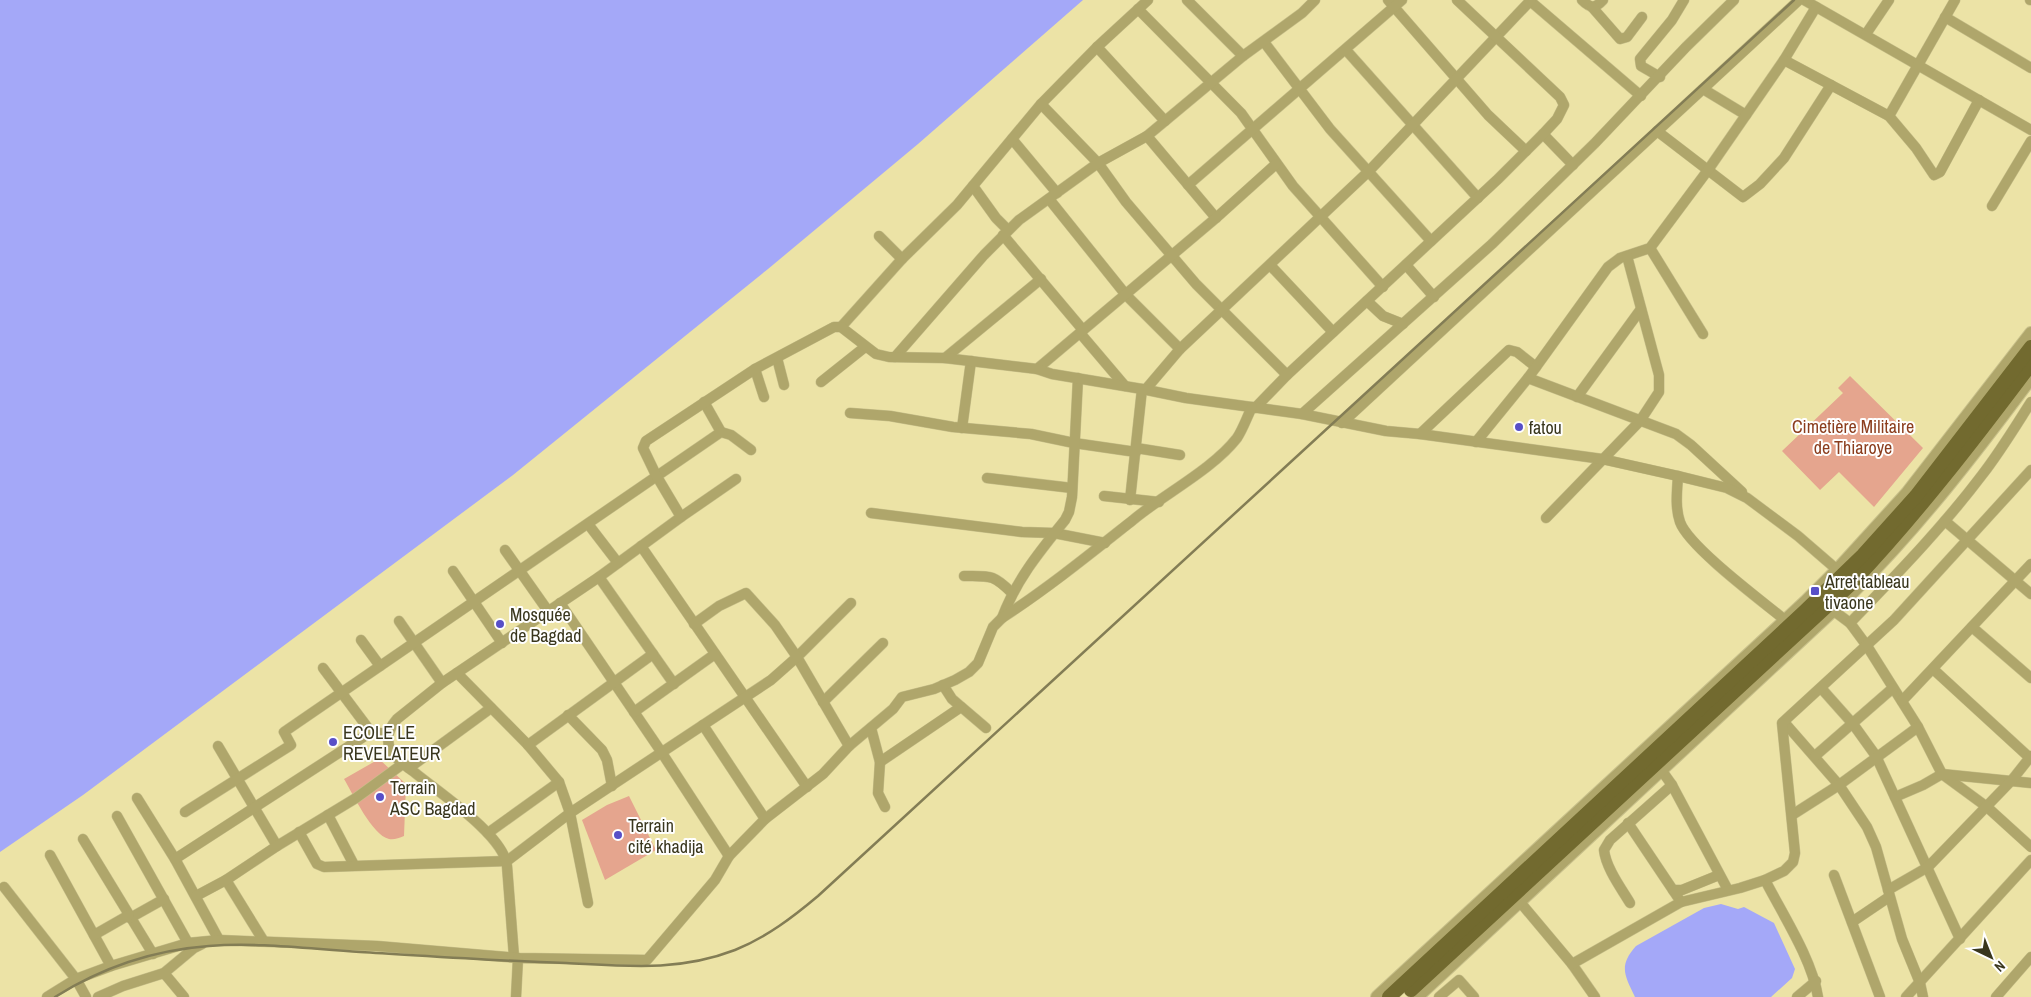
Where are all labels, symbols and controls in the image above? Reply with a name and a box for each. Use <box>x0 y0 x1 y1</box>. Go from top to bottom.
park label: Cimetière Militaire de Thiaroye <box>1792 414 1914 460</box>
place label: fatou <box>1529 415 1562 440</box>
marker: fatou <box>1513 421 1525 433</box>
place label: Arret tableau tivaone <box>1824 569 1910 615</box>
marker: Arret tableau tivaone <box>1809 585 1821 597</box>
place label: Mosquée de Bagdad <box>510 602 581 648</box>
marker: Mosquée de Bagdad <box>494 618 506 630</box>
place label: ECOLE LE REVELATEUR <box>343 720 441 766</box>
marker: ECOLE LE REVELATEUR <box>327 736 339 748</box>
place label: Terrain ASC Bagdad <box>389 775 475 821</box>
marker: Terrain ASC Bagdad <box>374 791 386 803</box>
place label: Terrain cité khadija <box>628 813 704 859</box>
marker: Terrain cité khadija <box>612 829 624 841</box>
north arrow <box>1966 932 2016 982</box>
text: N <box>1991 957 2009 976</box>

